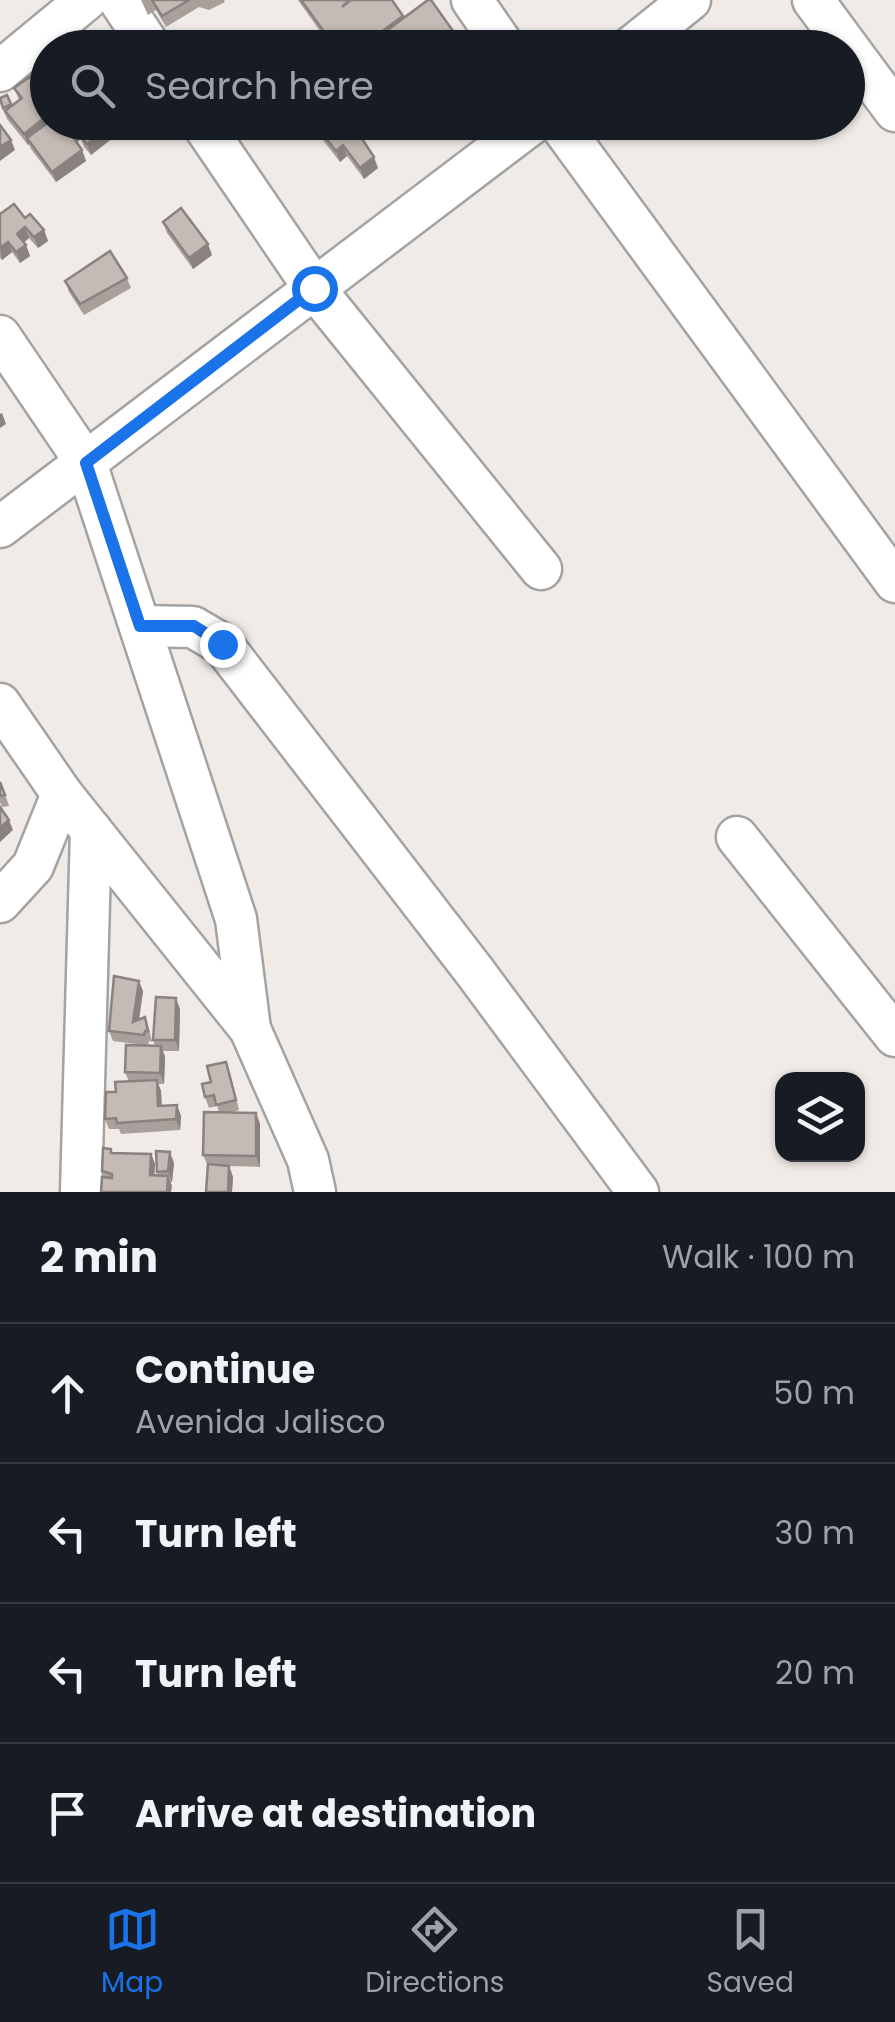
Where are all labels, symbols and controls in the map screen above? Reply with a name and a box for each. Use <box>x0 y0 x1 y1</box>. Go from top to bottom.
search box <box>30 30 865 140</box>
icon: search <box>65 58 120 113</box>
text: Search here <box>145 59 374 112</box>
route start <box>292 266 338 312</box>
route end <box>200 622 246 668</box>
map controls <box>775 1072 865 1162</box>
button: layers <box>775 1072 865 1162</box>
text: 2 min <box>40 1228 158 1287</box>
text: Walk · 100 m <box>662 1234 855 1279</box>
text: Continue <box>135 1343 315 1396</box>
icon: ahead <box>40 1366 95 1421</box>
text: 50 m <box>773 1370 855 1415</box>
text: Avenida Jalisco <box>135 1399 385 1444</box>
icon: left <box>40 1506 95 1561</box>
text: Turn left <box>135 1507 297 1560</box>
text: 30 m <box>775 1510 855 1555</box>
icon: left <box>40 1646 95 1701</box>
text: Turn left <box>135 1647 297 1700</box>
text: 20 m <box>775 1650 855 1695</box>
icon: arrive <box>40 1786 95 1841</box>
text: Arrive at destination <box>135 1787 536 1840</box>
tab: Map <box>101 1902 163 2004</box>
tab: Directions <box>365 1902 504 2004</box>
tab: Saved <box>707 1902 794 2004</box>

